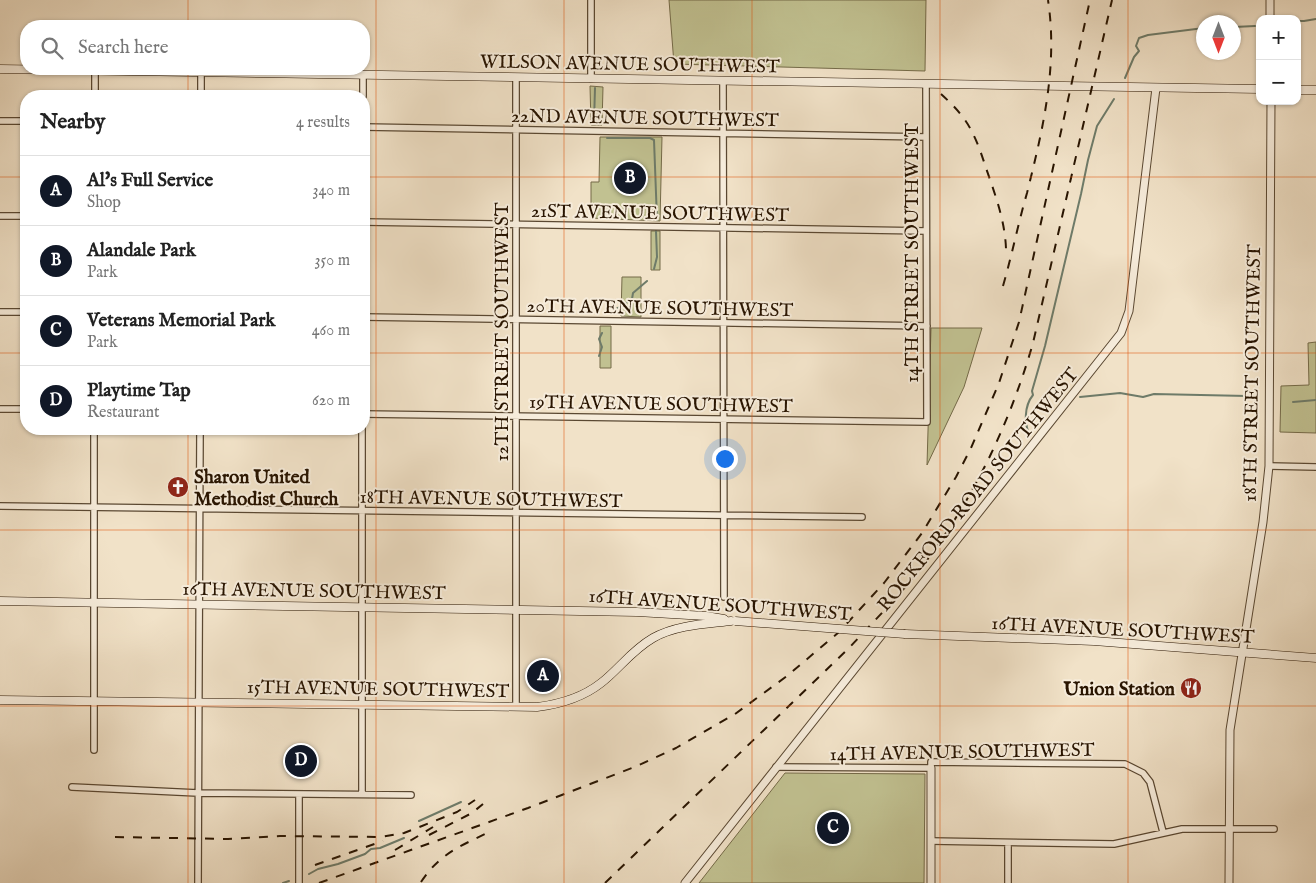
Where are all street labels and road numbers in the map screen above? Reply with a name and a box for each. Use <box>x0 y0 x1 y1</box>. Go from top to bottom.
street label: WILSON AVENUE SOUTHWEST <box>480 50 780 80</box>
street label: 22ND AVENUE SOUTHWEST <box>511 105 779 133</box>
street label: 14TH STREET SOUTHWEST <box>901 123 925 383</box>
street label: 21ST AVENUE SOUTHWEST <box>531 200 789 228</box>
street label: 12TH STREET SOUTHWEST <box>491 202 515 462</box>
street label: 18TH STREET SOUTHWEST <box>1239 244 1267 502</box>
street label: 20TH AVENUE SOUTHWEST <box>526 295 794 323</box>
street label: ROCKFORD ROAD SOUTHWEST <box>873 363 1084 617</box>
street label: 19TH AVENUE SOUTHWEST <box>529 391 793 419</box>
street label: 18TH AVENUE SOUTHWEST <box>359 486 623 514</box>
street label: 16TH AVENUE SOUTHWEST <box>182 578 446 606</box>
street label: 16TH AVENUE SOUTHWEST <box>588 585 852 627</box>
street label: 16TH AVENUE SOUTHWEST <box>991 612 1255 650</box>
street label: 15TH AVENUE SOUTHWEST <box>247 676 509 704</box>
street label: 14TH AVENUE SOUTHWEST <box>829 739 1095 767</box>

